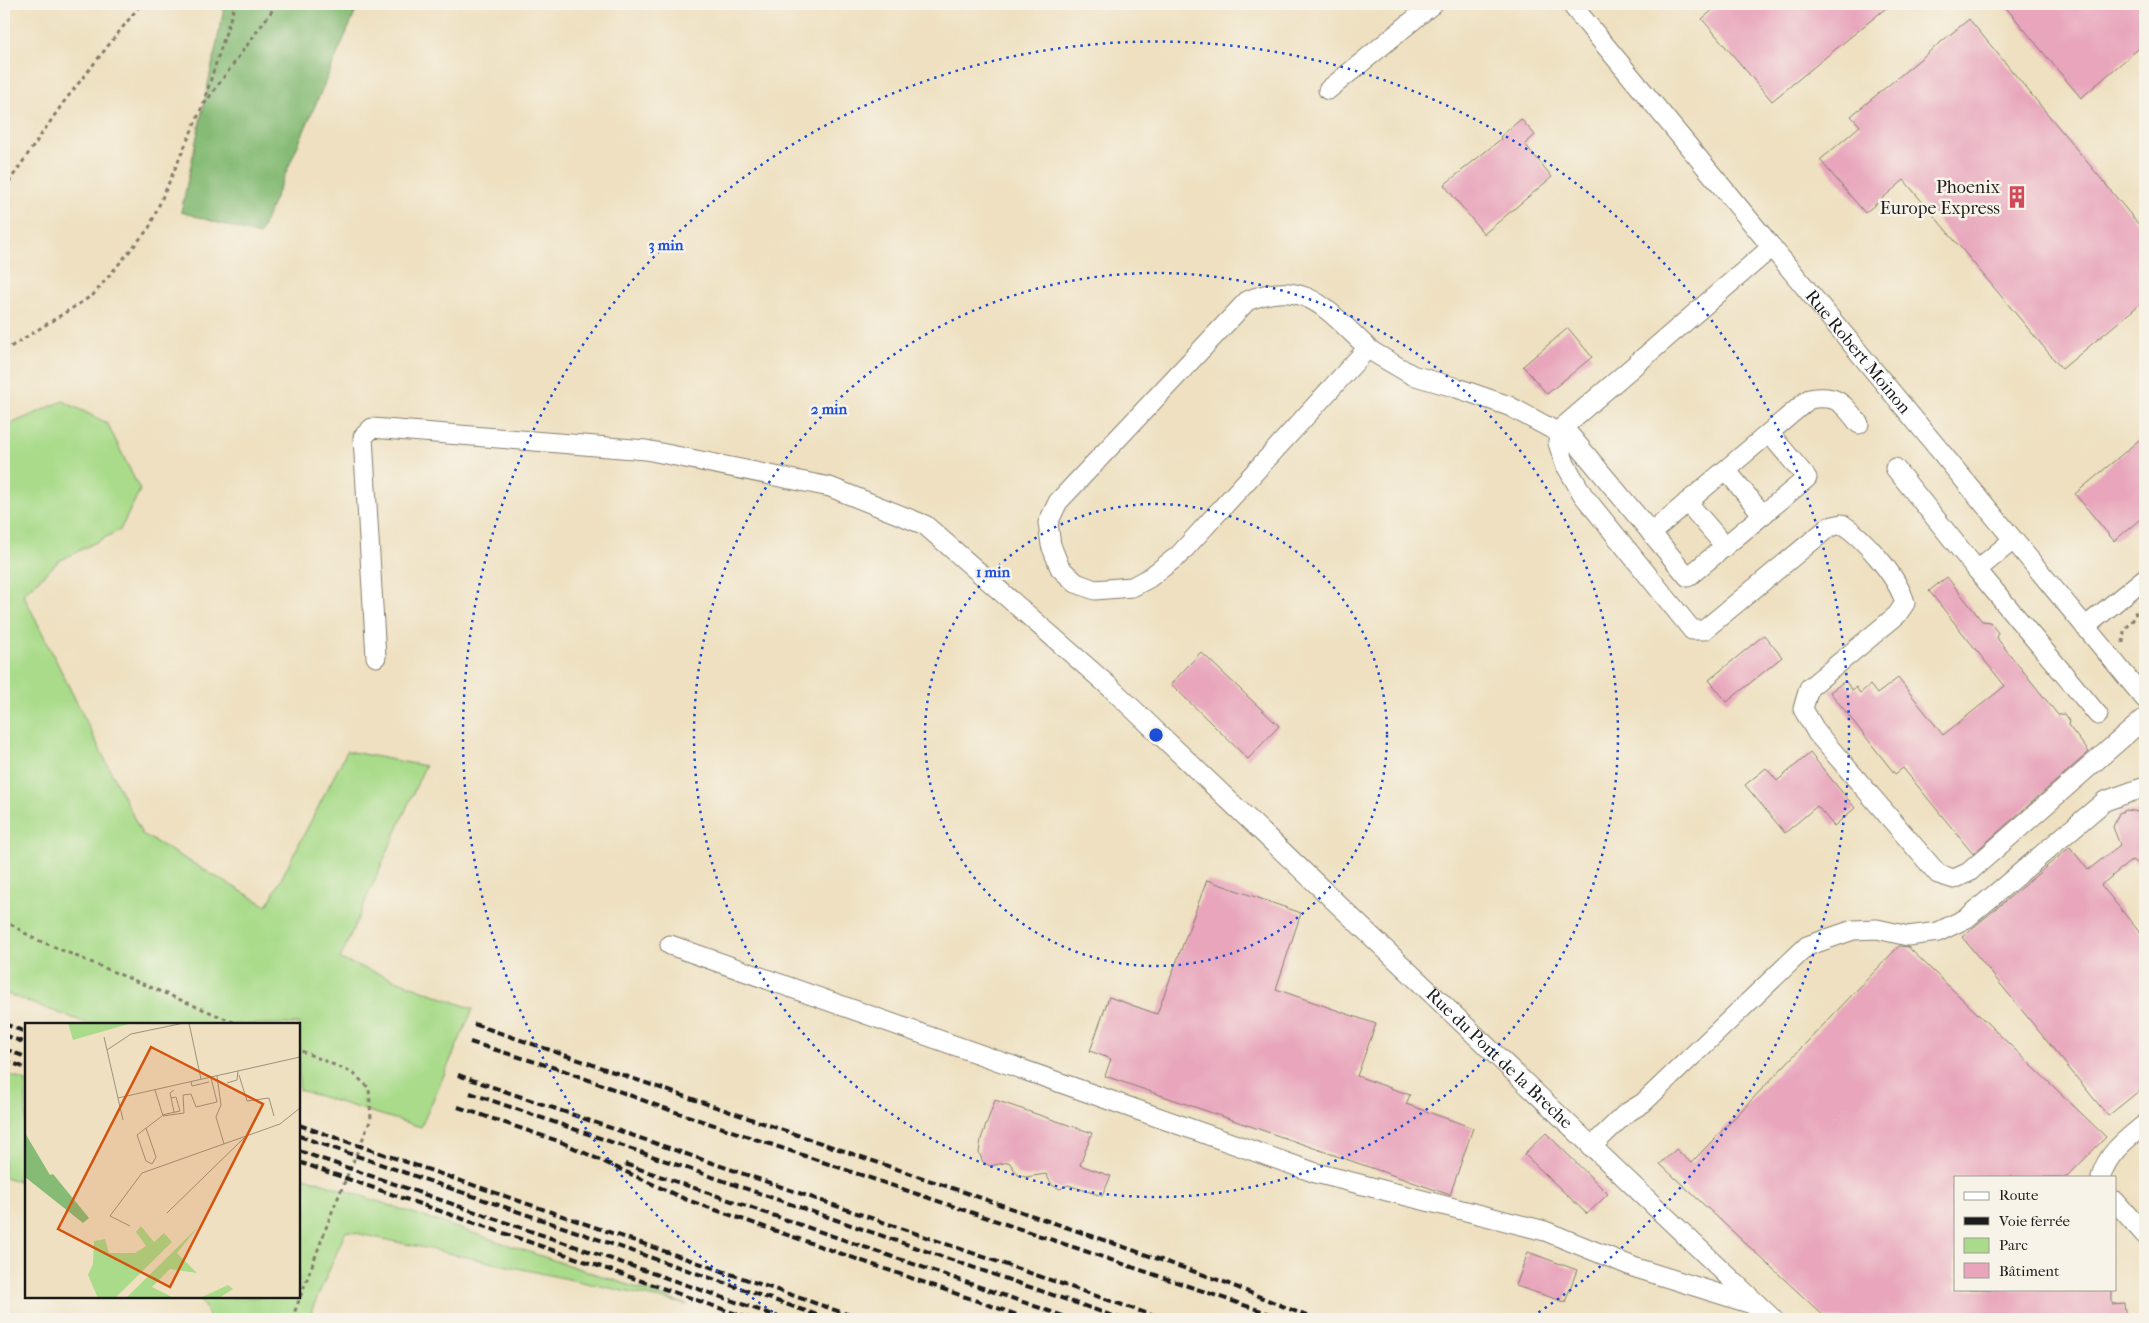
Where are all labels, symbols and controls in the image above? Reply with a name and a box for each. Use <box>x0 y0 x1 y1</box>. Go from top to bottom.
place label: Phoenix Europe Express <box>1880 177 2001 219</box>
building icon: Phoenix Europe Express <box>2004 184 2030 210</box>
text: 3 min <box>649 236 684 254</box>
street label: Rue Robert Moinon <box>1801 286 1915 419</box>
text: 2 min <box>811 400 848 418</box>
text: 1 min <box>976 563 1010 581</box>
centre of rings <box>1147 726 1165 744</box>
street label: Rue du Pont de la Breche <box>1422 984 1577 1133</box>
inset map <box>25 1023 300 1298</box>
legend <box>1954 1176 2116 1290</box>
text: Route <box>1999 1186 2039 1204</box>
text: Voie ferrée <box>1998 1212 2071 1230</box>
text: Parc <box>1999 1236 2028 1254</box>
text: Bâtiment <box>1999 1262 2060 1280</box>

